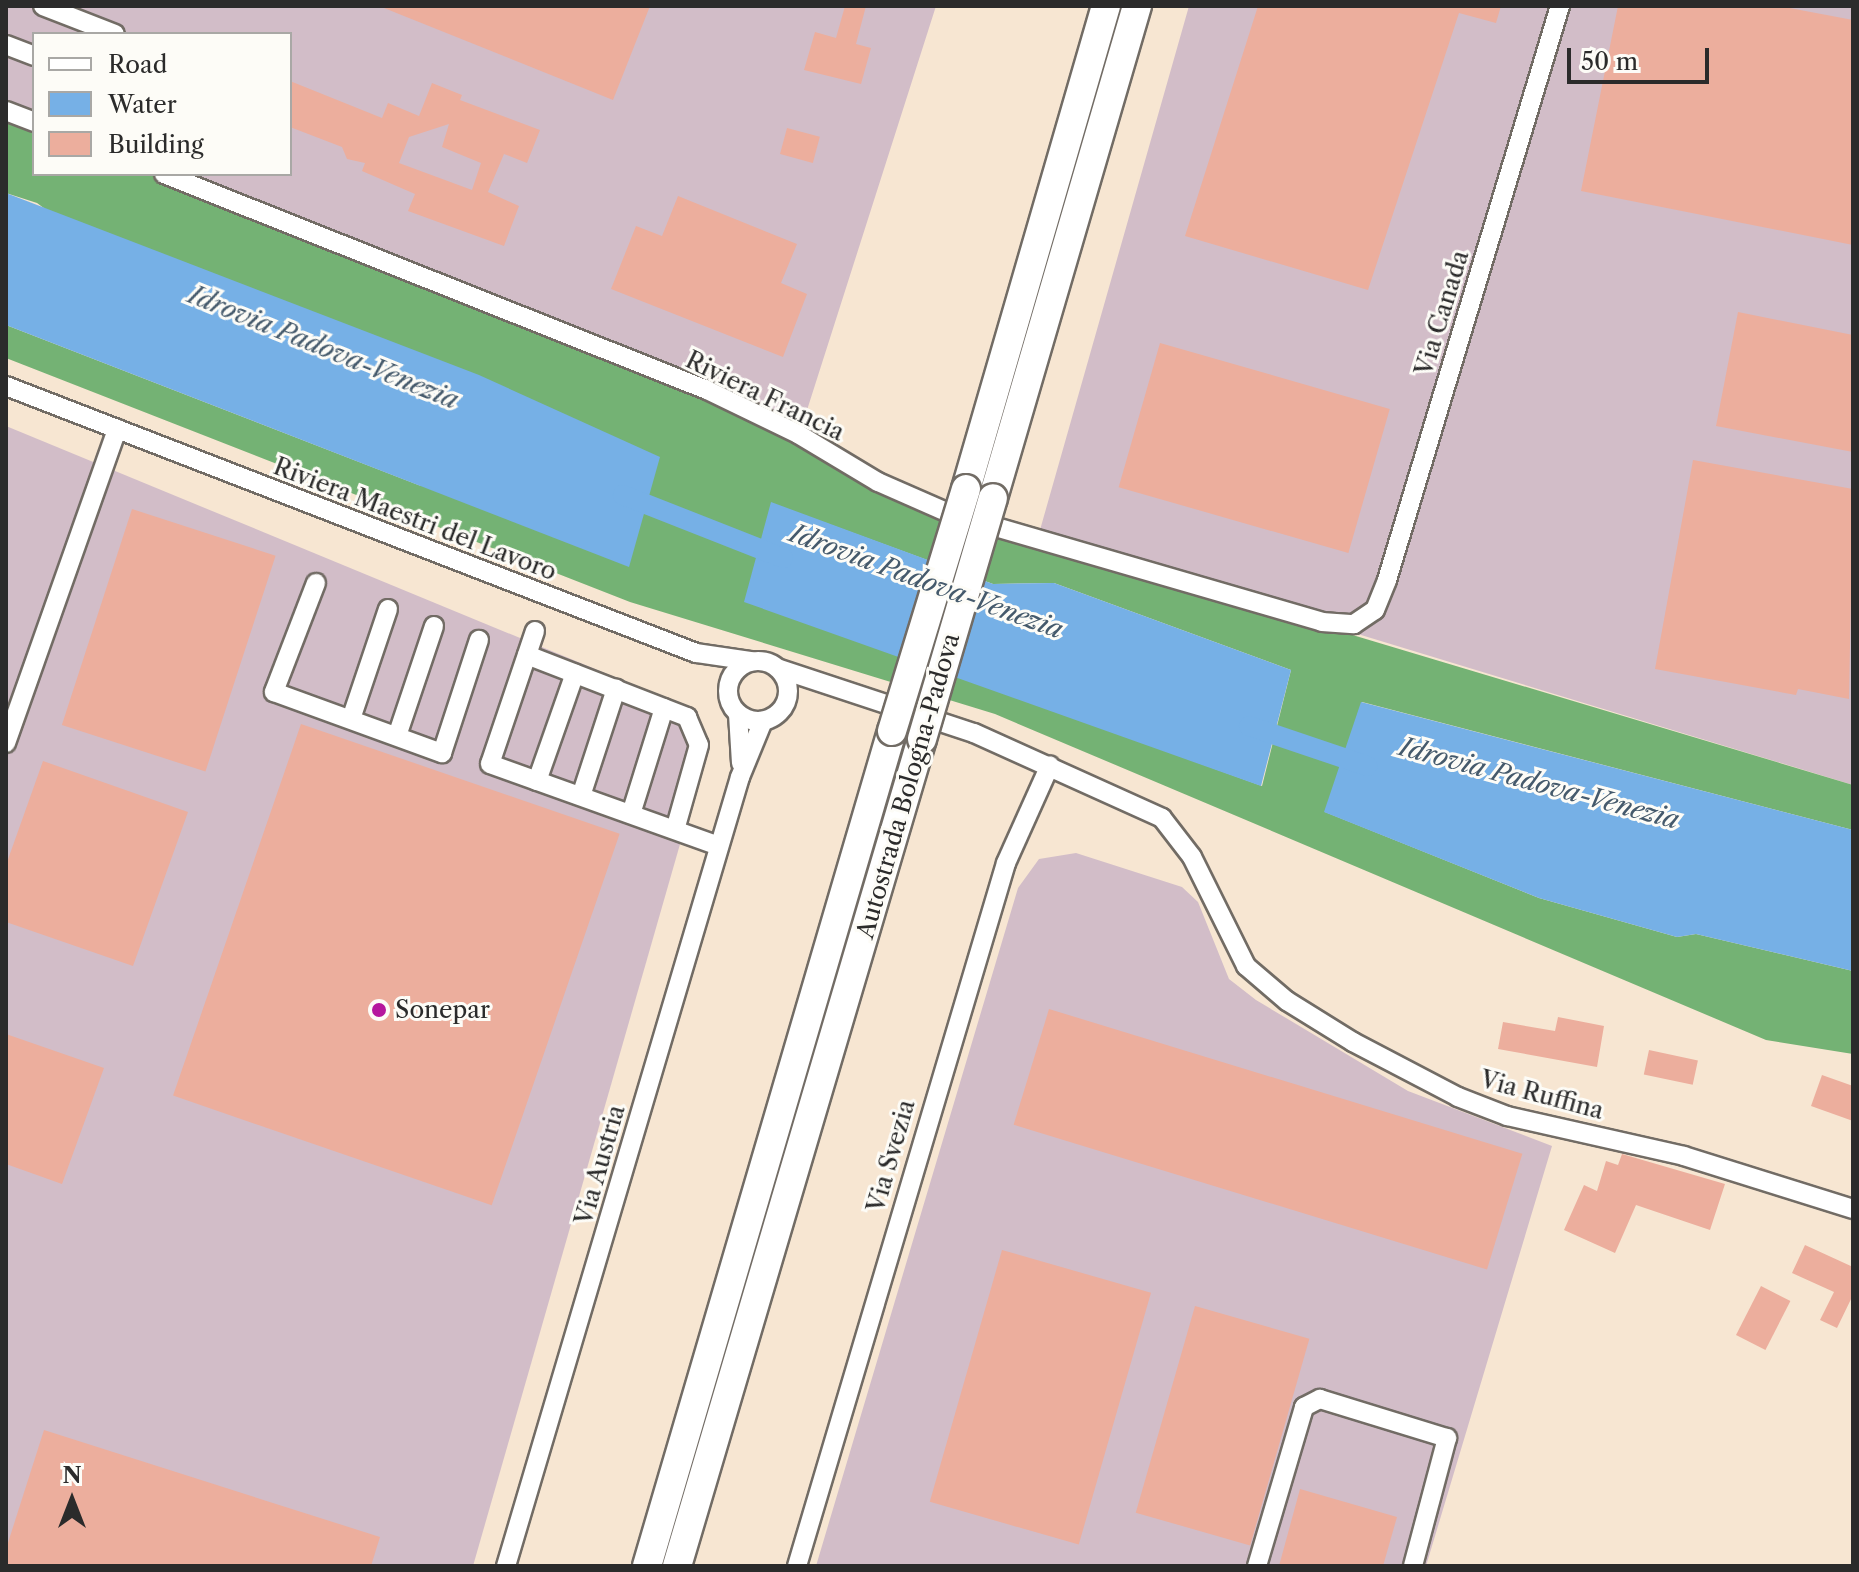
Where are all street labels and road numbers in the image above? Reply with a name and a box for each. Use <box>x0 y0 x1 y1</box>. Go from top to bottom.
street label: Via Canada <box>1409 247 1475 379</box>
street label: Riviera Francia <box>681 345 849 447</box>
street label: Riviera Maestri del Lavoro <box>269 452 561 586</box>
street label: Autostrada Bologna-Padova <box>851 630 965 942</box>
street label: Via Ruffina <box>1477 1065 1607 1125</box>
street label: Via Svezia <box>861 1096 921 1216</box>
street label: Via Austria <box>569 1101 631 1229</box>

